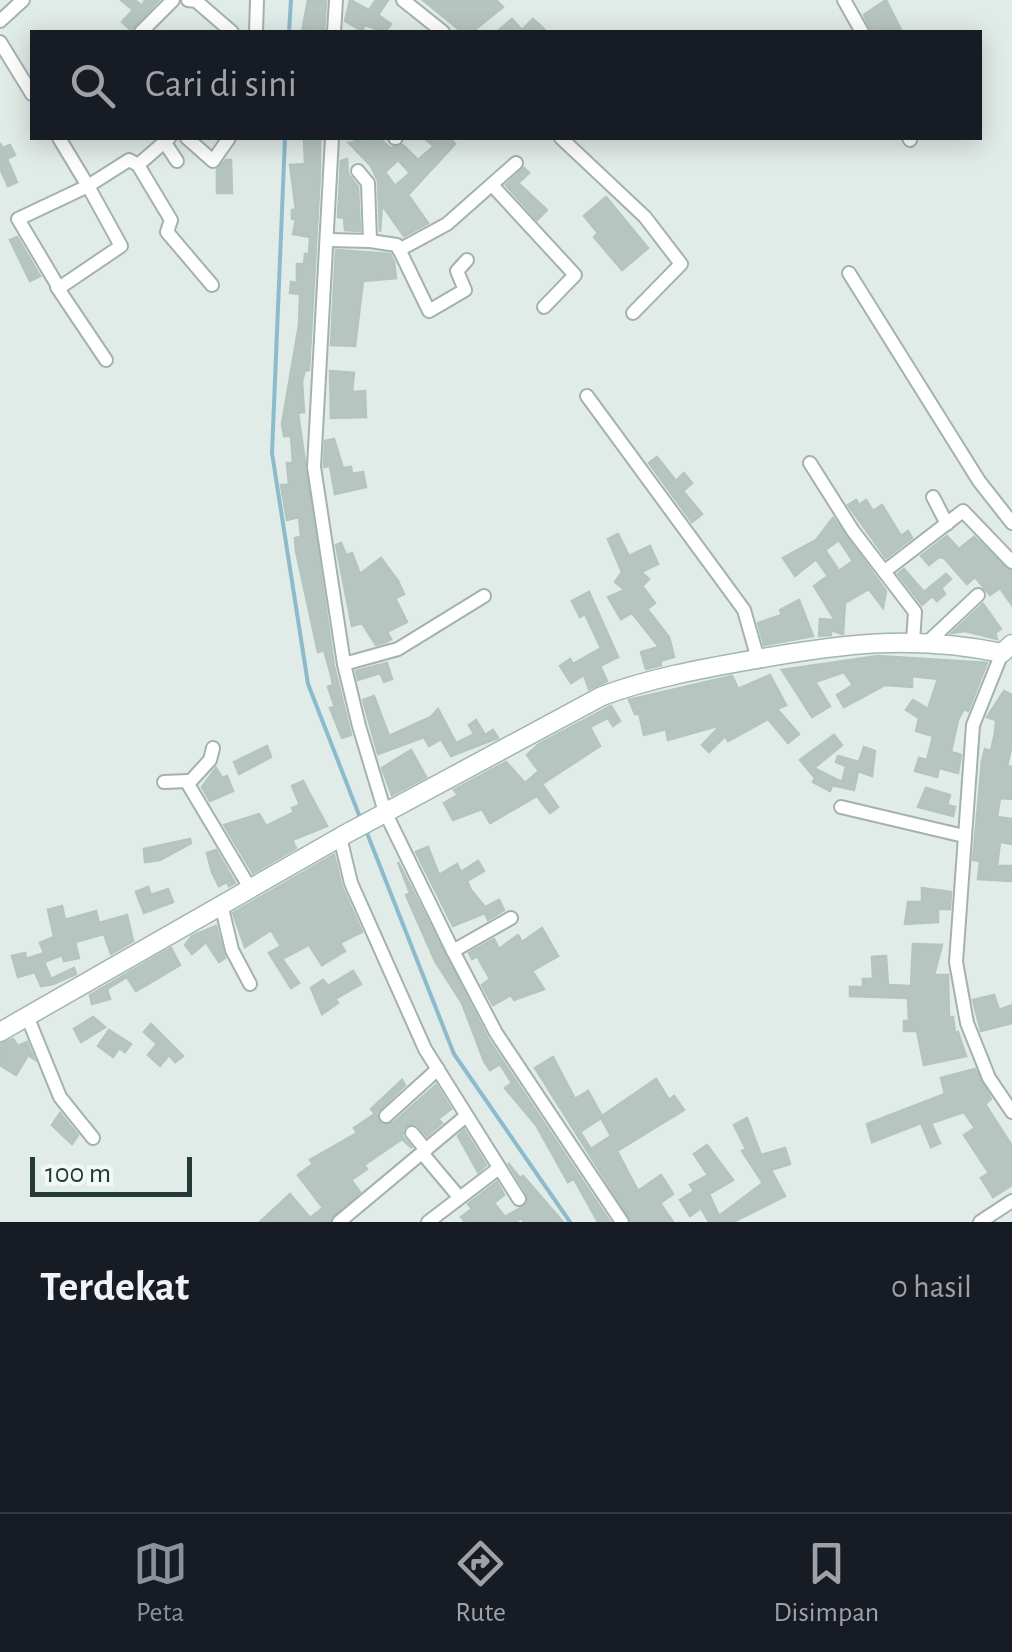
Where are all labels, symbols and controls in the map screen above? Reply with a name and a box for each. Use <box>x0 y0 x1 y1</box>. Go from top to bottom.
search box <box>30 30 982 140</box>
icon: search <box>65 58 120 113</box>
text: Cari di sini <box>145 66 297 104</box>
scale bar <box>30 1152 192 1196</box>
text: 100 m <box>45 1160 111 1188</box>
text: Terdekat <box>40 1266 189 1308</box>
text: 0 hasil <box>891 1271 972 1303</box>
tab: Peta <box>133 1536 188 1630</box>
tab: Rute <box>453 1536 508 1630</box>
tab: Disimpan <box>774 1536 879 1630</box>

